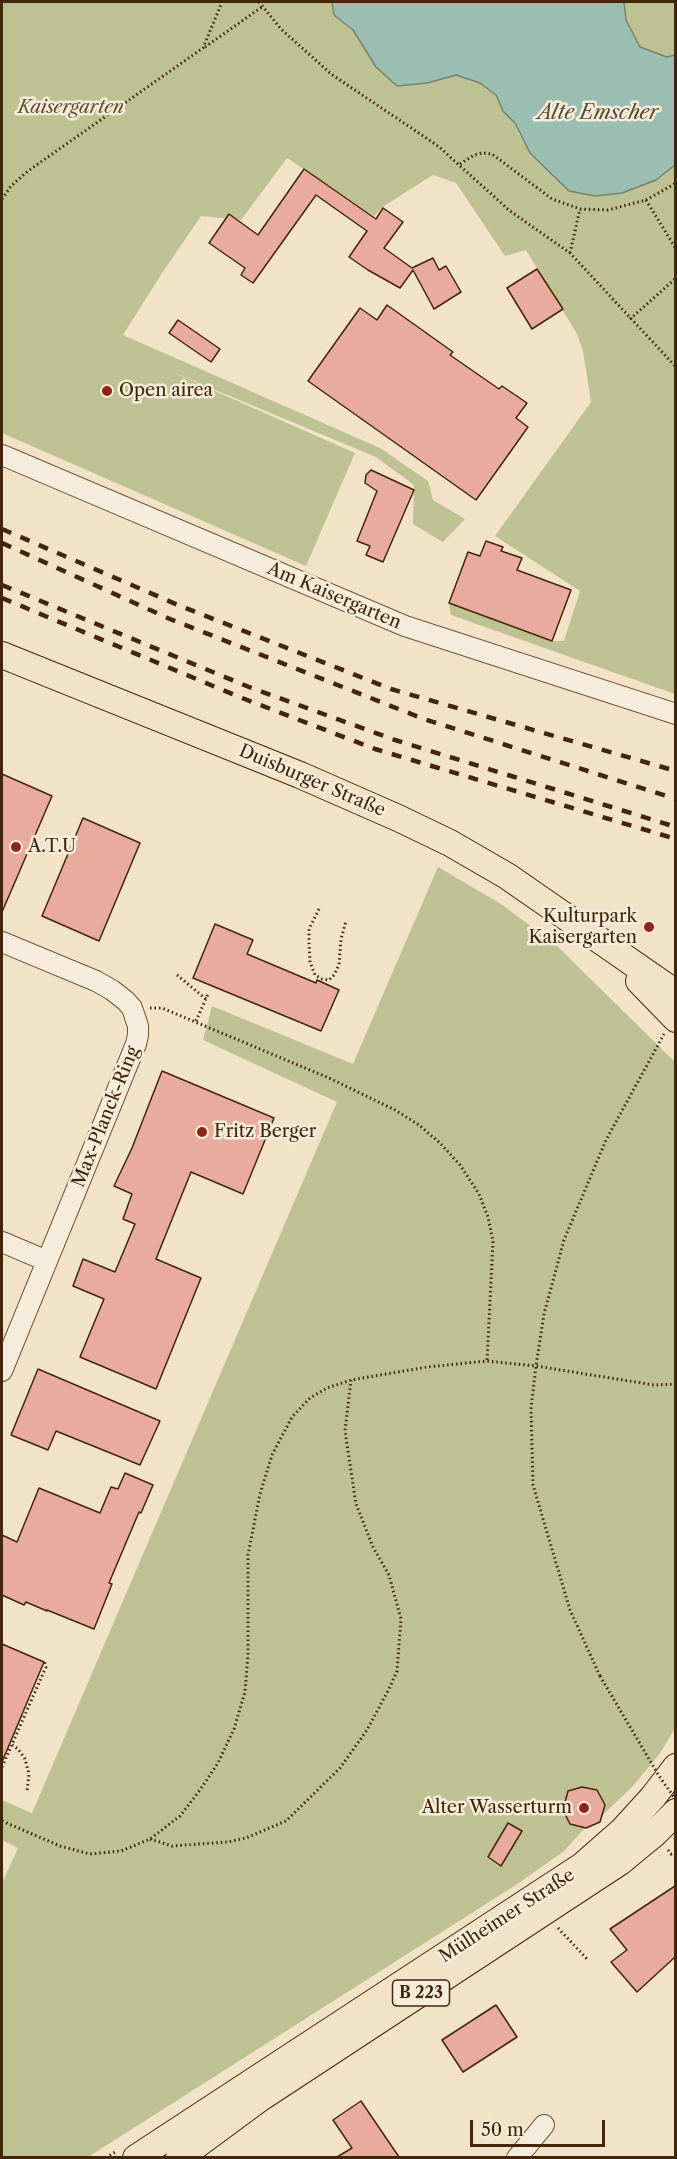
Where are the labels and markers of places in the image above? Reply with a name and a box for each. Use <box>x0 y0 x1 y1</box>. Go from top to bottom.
place label: Open airea <box>119 380 213 402</box>
marker: Open airea <box>100 384 114 398</box>
place label: A.T.U <box>28 836 76 858</box>
marker: A.T.U <box>9 840 23 854</box>
place label: Kulturpark Kaisergarten <box>528 906 637 948</box>
marker: Kulturpark Kaisergarten <box>642 920 656 934</box>
place label: Fritz Berger <box>214 1121 316 1143</box>
marker: Fritz Berger <box>195 1125 209 1139</box>
place label: Alter Wasserturm <box>422 1797 572 1819</box>
marker: Alter Wasserturm <box>577 1801 591 1815</box>

